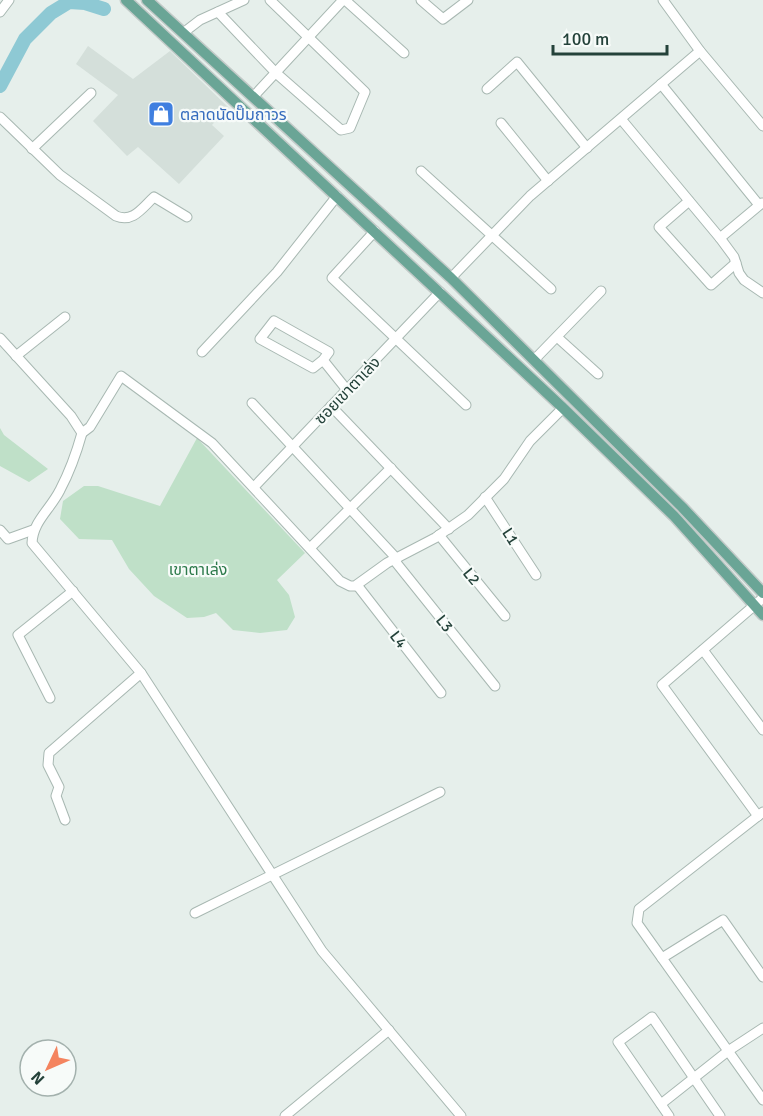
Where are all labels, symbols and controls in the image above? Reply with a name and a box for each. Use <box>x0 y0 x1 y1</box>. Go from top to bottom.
scale bar <box>553 18 667 56</box>
text: 100 m <box>562 28 609 50</box>
shop icon: ตลาดนัดปั๊มถาวร <box>146 99 176 129</box>
place label: ตลาดนัดปั๊มถาวร <box>180 104 287 125</box>
street label: ซอยเขาตาเล่ง <box>311 353 385 429</box>
street label: L1 <box>497 524 523 549</box>
park label: เขาตาเล่ง <box>169 560 227 580</box>
street label: L2 <box>458 564 484 589</box>
street label: L3 <box>431 611 457 636</box>
street label: L4 <box>385 627 411 653</box>
north arrow <box>18 1038 78 1098</box>
text: N <box>27 1067 49 1089</box>

